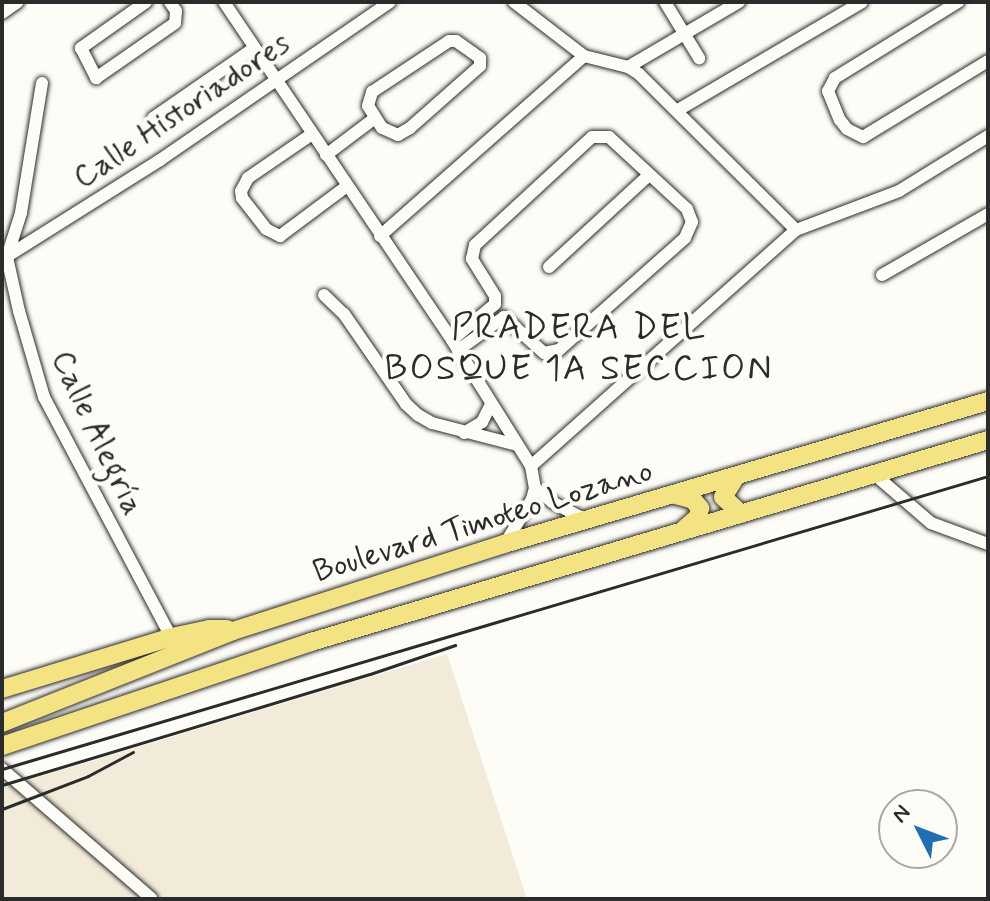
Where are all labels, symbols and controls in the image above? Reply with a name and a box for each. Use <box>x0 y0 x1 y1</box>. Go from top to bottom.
street label: Calle Historiadores <box>66 24 298 198</box>
district label: PRADERA DEL BOSQUE 1A SECCION <box>388 306 770 391</box>
street label: Calle Alegría <box>42 345 152 521</box>
street label: Boulevard Timoteo Lozano <box>308 452 658 592</box>
north arrow <box>878 789 958 869</box>
text: N <box>886 799 917 829</box>

